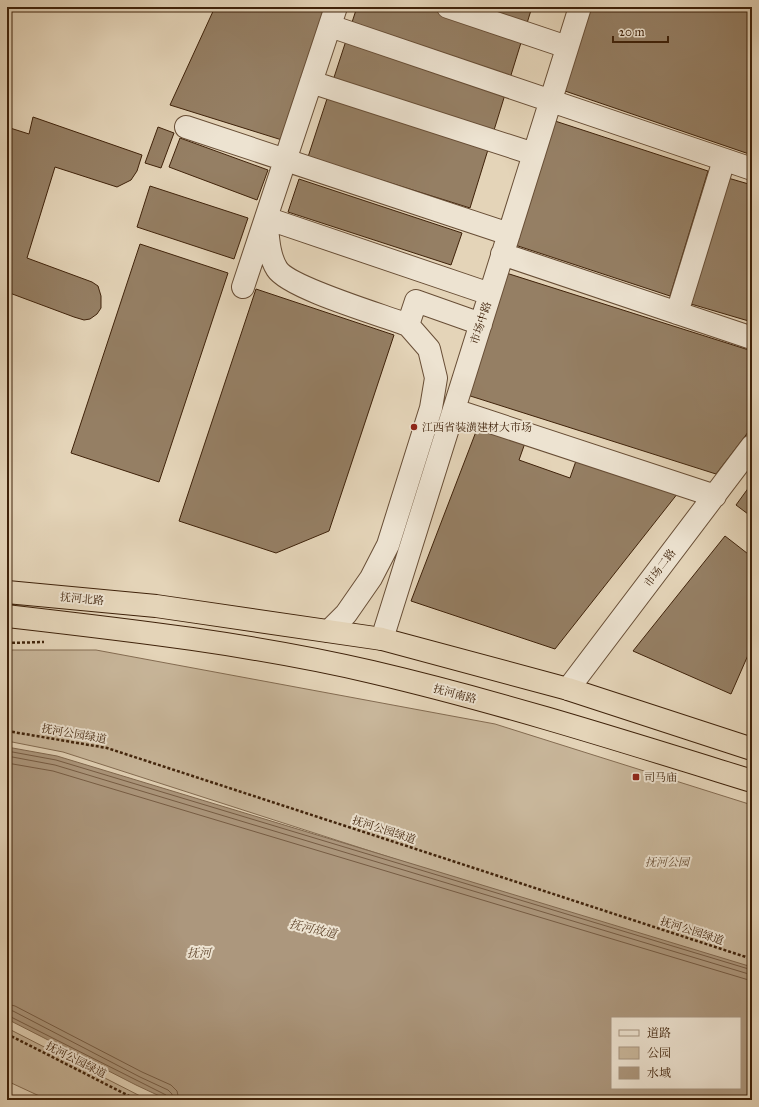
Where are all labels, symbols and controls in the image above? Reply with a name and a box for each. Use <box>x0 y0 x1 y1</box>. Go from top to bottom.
scale bar <box>613 18 668 44</box>
text: 20 m <box>619 25 645 39</box>
street label: 市场中路 <box>468 300 494 346</box>
place label: 江西省装潢建材大市场 <box>422 421 532 434</box>
marker: 江西省装潢建材大市场 <box>409 422 419 432</box>
street label: 市场二路 <box>642 547 678 589</box>
street label: 抚河北路 <box>60 591 104 607</box>
street label: 抚河南路 <box>432 682 478 706</box>
street label: 抚河公园绿道 <box>40 722 108 746</box>
place label: 司马庙 <box>644 771 677 784</box>
marker: 司马庙 <box>631 772 641 782</box>
street label: 抚河公园绿道 <box>351 814 417 846</box>
park label: 抚河公园 <box>645 856 691 869</box>
street label: 抚河公园绿道 <box>659 915 725 947</box>
water label: 抚河故道 <box>288 917 340 942</box>
water label: 抚河 <box>187 946 213 960</box>
legend <box>611 1017 741 1089</box>
text: 道路 <box>647 1026 671 1040</box>
street label: 抚河公园绿道 <box>44 1039 108 1081</box>
text: 公园 <box>647 1046 671 1060</box>
text: 水域 <box>647 1066 671 1080</box>

